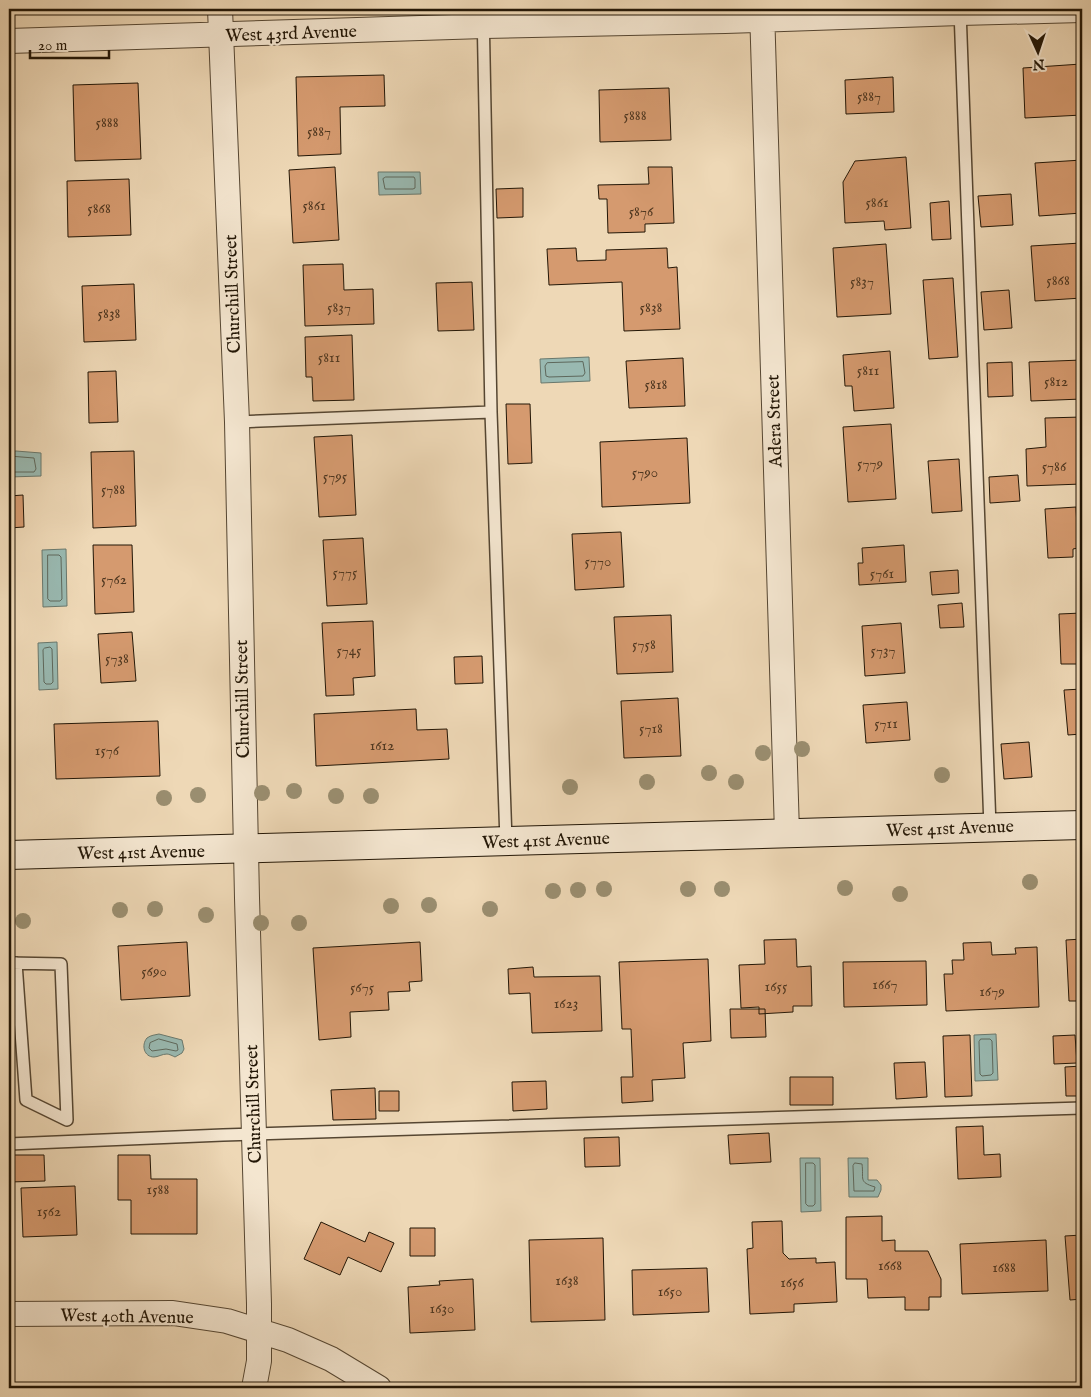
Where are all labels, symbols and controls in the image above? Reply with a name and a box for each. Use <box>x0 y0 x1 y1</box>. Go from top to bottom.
street label: West 43rd Avenue <box>225 21 357 48</box>
scale bar <box>30 28 109 60</box>
north arrow <box>1014 28 1064 78</box>
text: 20 m <box>38 36 68 55</box>
text: N <box>1032 55 1046 73</box>
house number: 5887 <box>857 87 881 106</box>
house number: 5888 <box>623 106 647 125</box>
house number: 5888 <box>95 113 119 132</box>
house number: 5887 <box>307 122 331 141</box>
house number: 5861 <box>865 193 889 212</box>
house number: 5861 <box>302 196 326 215</box>
house number: 5868 <box>87 199 111 218</box>
house number: 5876 <box>629 202 654 221</box>
street label: Churchill Street <box>220 234 247 354</box>
house number: 5868 <box>1046 271 1070 290</box>
house number: 5837 <box>850 272 874 291</box>
house number: 5837 <box>327 298 351 317</box>
house number: 5838 <box>640 298 663 317</box>
house number: 5838 <box>98 304 121 323</box>
house number: 5811 <box>318 348 340 367</box>
house number: 5811 <box>857 361 879 380</box>
house number: 5812 <box>1044 372 1068 391</box>
street label: Adera Street <box>762 374 789 469</box>
house number: 5818 <box>645 375 668 394</box>
house number: 5779 <box>857 454 883 473</box>
house number: 5786 <box>1042 457 1067 476</box>
house number: 5790 <box>632 463 658 482</box>
house number: 5795 <box>323 467 348 486</box>
house number: 5788 <box>101 480 125 499</box>
house number: 5770 <box>585 552 611 571</box>
house number: 5775 <box>333 563 358 582</box>
house number: 5761 <box>870 564 894 583</box>
house number: 5762 <box>101 570 127 589</box>
house number: 5758 <box>632 635 656 654</box>
street label: Churchill Street <box>231 639 256 759</box>
house number: 5745 <box>336 641 362 660</box>
house number: 5737 <box>870 641 896 660</box>
house number: 5738 <box>105 649 129 668</box>
house number: 5711 <box>874 714 898 733</box>
house number: 5718 <box>639 719 663 738</box>
house number: 1612 <box>370 736 394 755</box>
house number: 1576 <box>95 741 120 760</box>
street label: West 41st Avenue <box>886 816 1014 843</box>
street label: West 41st Avenue <box>482 828 610 855</box>
street label: West 41st Avenue <box>77 841 205 866</box>
house number: 5690 <box>141 962 167 981</box>
house number: 1667 <box>872 975 898 994</box>
house number: 1655 <box>765 977 788 996</box>
house number: 5675 <box>350 978 375 997</box>
house number: 1679 <box>979 982 1005 1001</box>
house number: 1623 <box>554 994 578 1013</box>
street label: Churchill Street <box>241 1044 268 1164</box>
house number: 1588 <box>147 1180 170 1199</box>
house number: 1562 <box>37 1202 61 1221</box>
house number: 1668 <box>878 1256 902 1275</box>
house number: 1688 <box>992 1258 1016 1277</box>
house number: 1638 <box>555 1271 579 1290</box>
house number: 1656 <box>780 1273 804 1292</box>
house number: 1650 <box>658 1282 682 1301</box>
house number: 1630 <box>430 1299 454 1318</box>
street label: West 40th Avenue <box>60 1305 194 1330</box>

